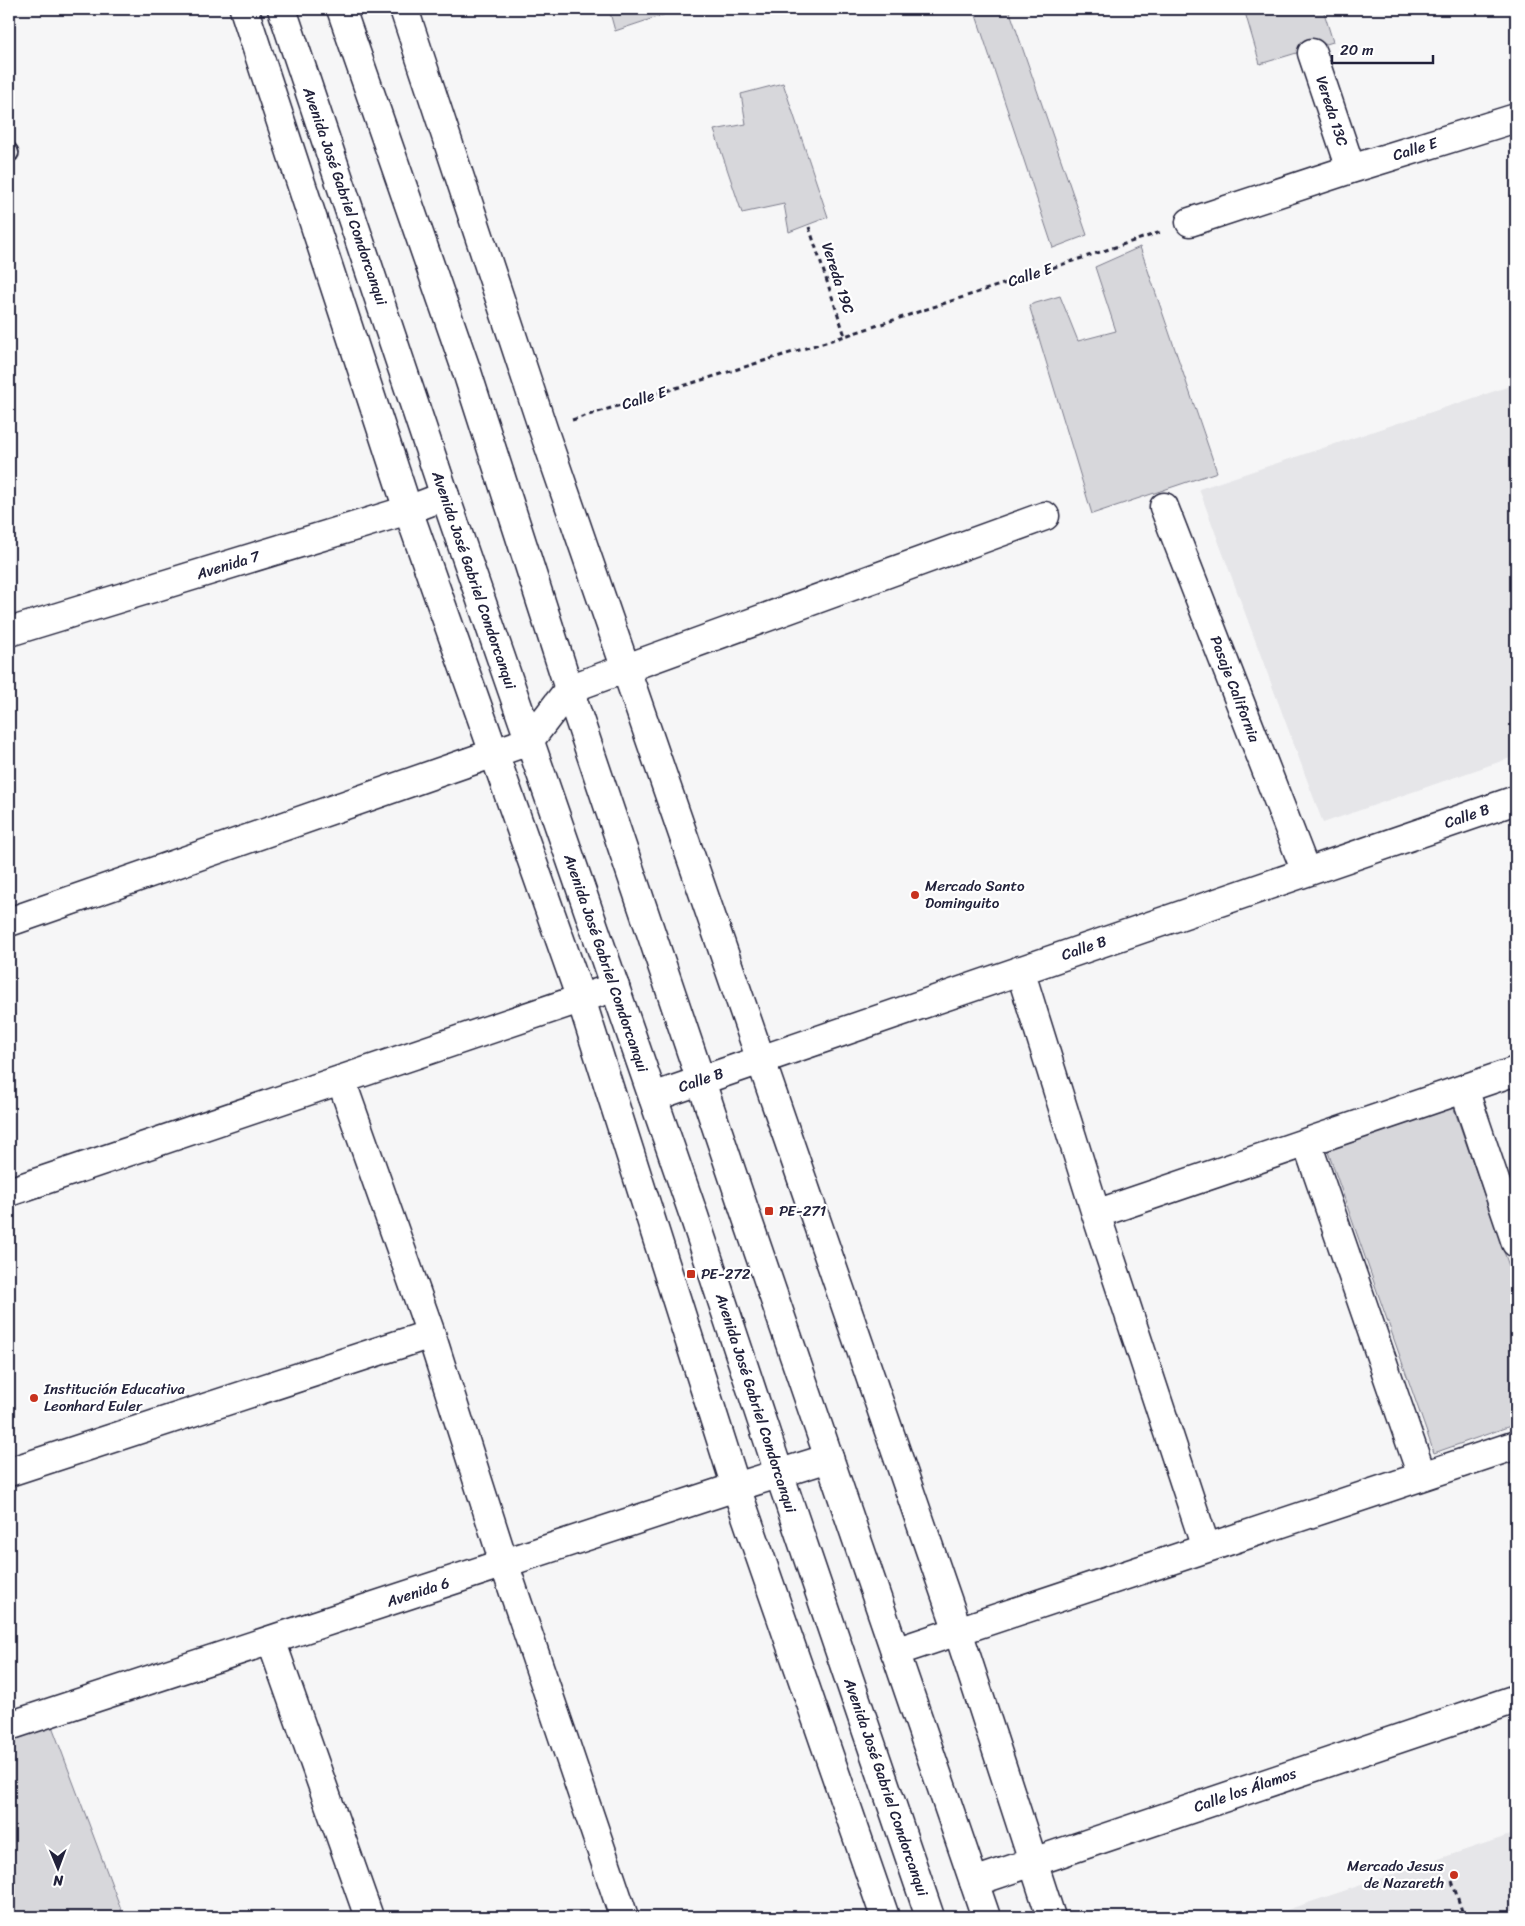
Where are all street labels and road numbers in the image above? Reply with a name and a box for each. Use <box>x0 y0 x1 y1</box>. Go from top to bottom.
street label: Vereda 13C <box>1308 72 1356 150</box>
street label: Avenida José Gabriel Condorcanqui <box>295 82 395 310</box>
street label: Calle E <box>1389 129 1442 168</box>
street label: Vereda 19C <box>814 239 862 318</box>
street label: Calle E <box>1004 255 1057 294</box>
street label: Calle E <box>618 378 671 417</box>
street label: Avenida José Gabriel Condorcanqui <box>424 466 524 694</box>
street label: Avenida 7 <box>192 543 264 587</box>
street label: Pasaje California <box>1203 632 1267 747</box>
street label: Calle B <box>1441 796 1494 836</box>
street label: Avenida José Gabriel Condorcanqui <box>556 849 656 1077</box>
street label: Calle B <box>1058 928 1111 968</box>
street label: Calle B <box>675 1060 728 1100</box>
street label: Avenida José Gabriel Condorcanqui <box>708 1289 804 1517</box>
street label: Avenida 6 <box>382 1570 453 1615</box>
street label: Avenida José Gabriel Condorcanqui <box>836 1673 936 1901</box>
street label: Calle los Álamos <box>1190 1760 1300 1820</box>

